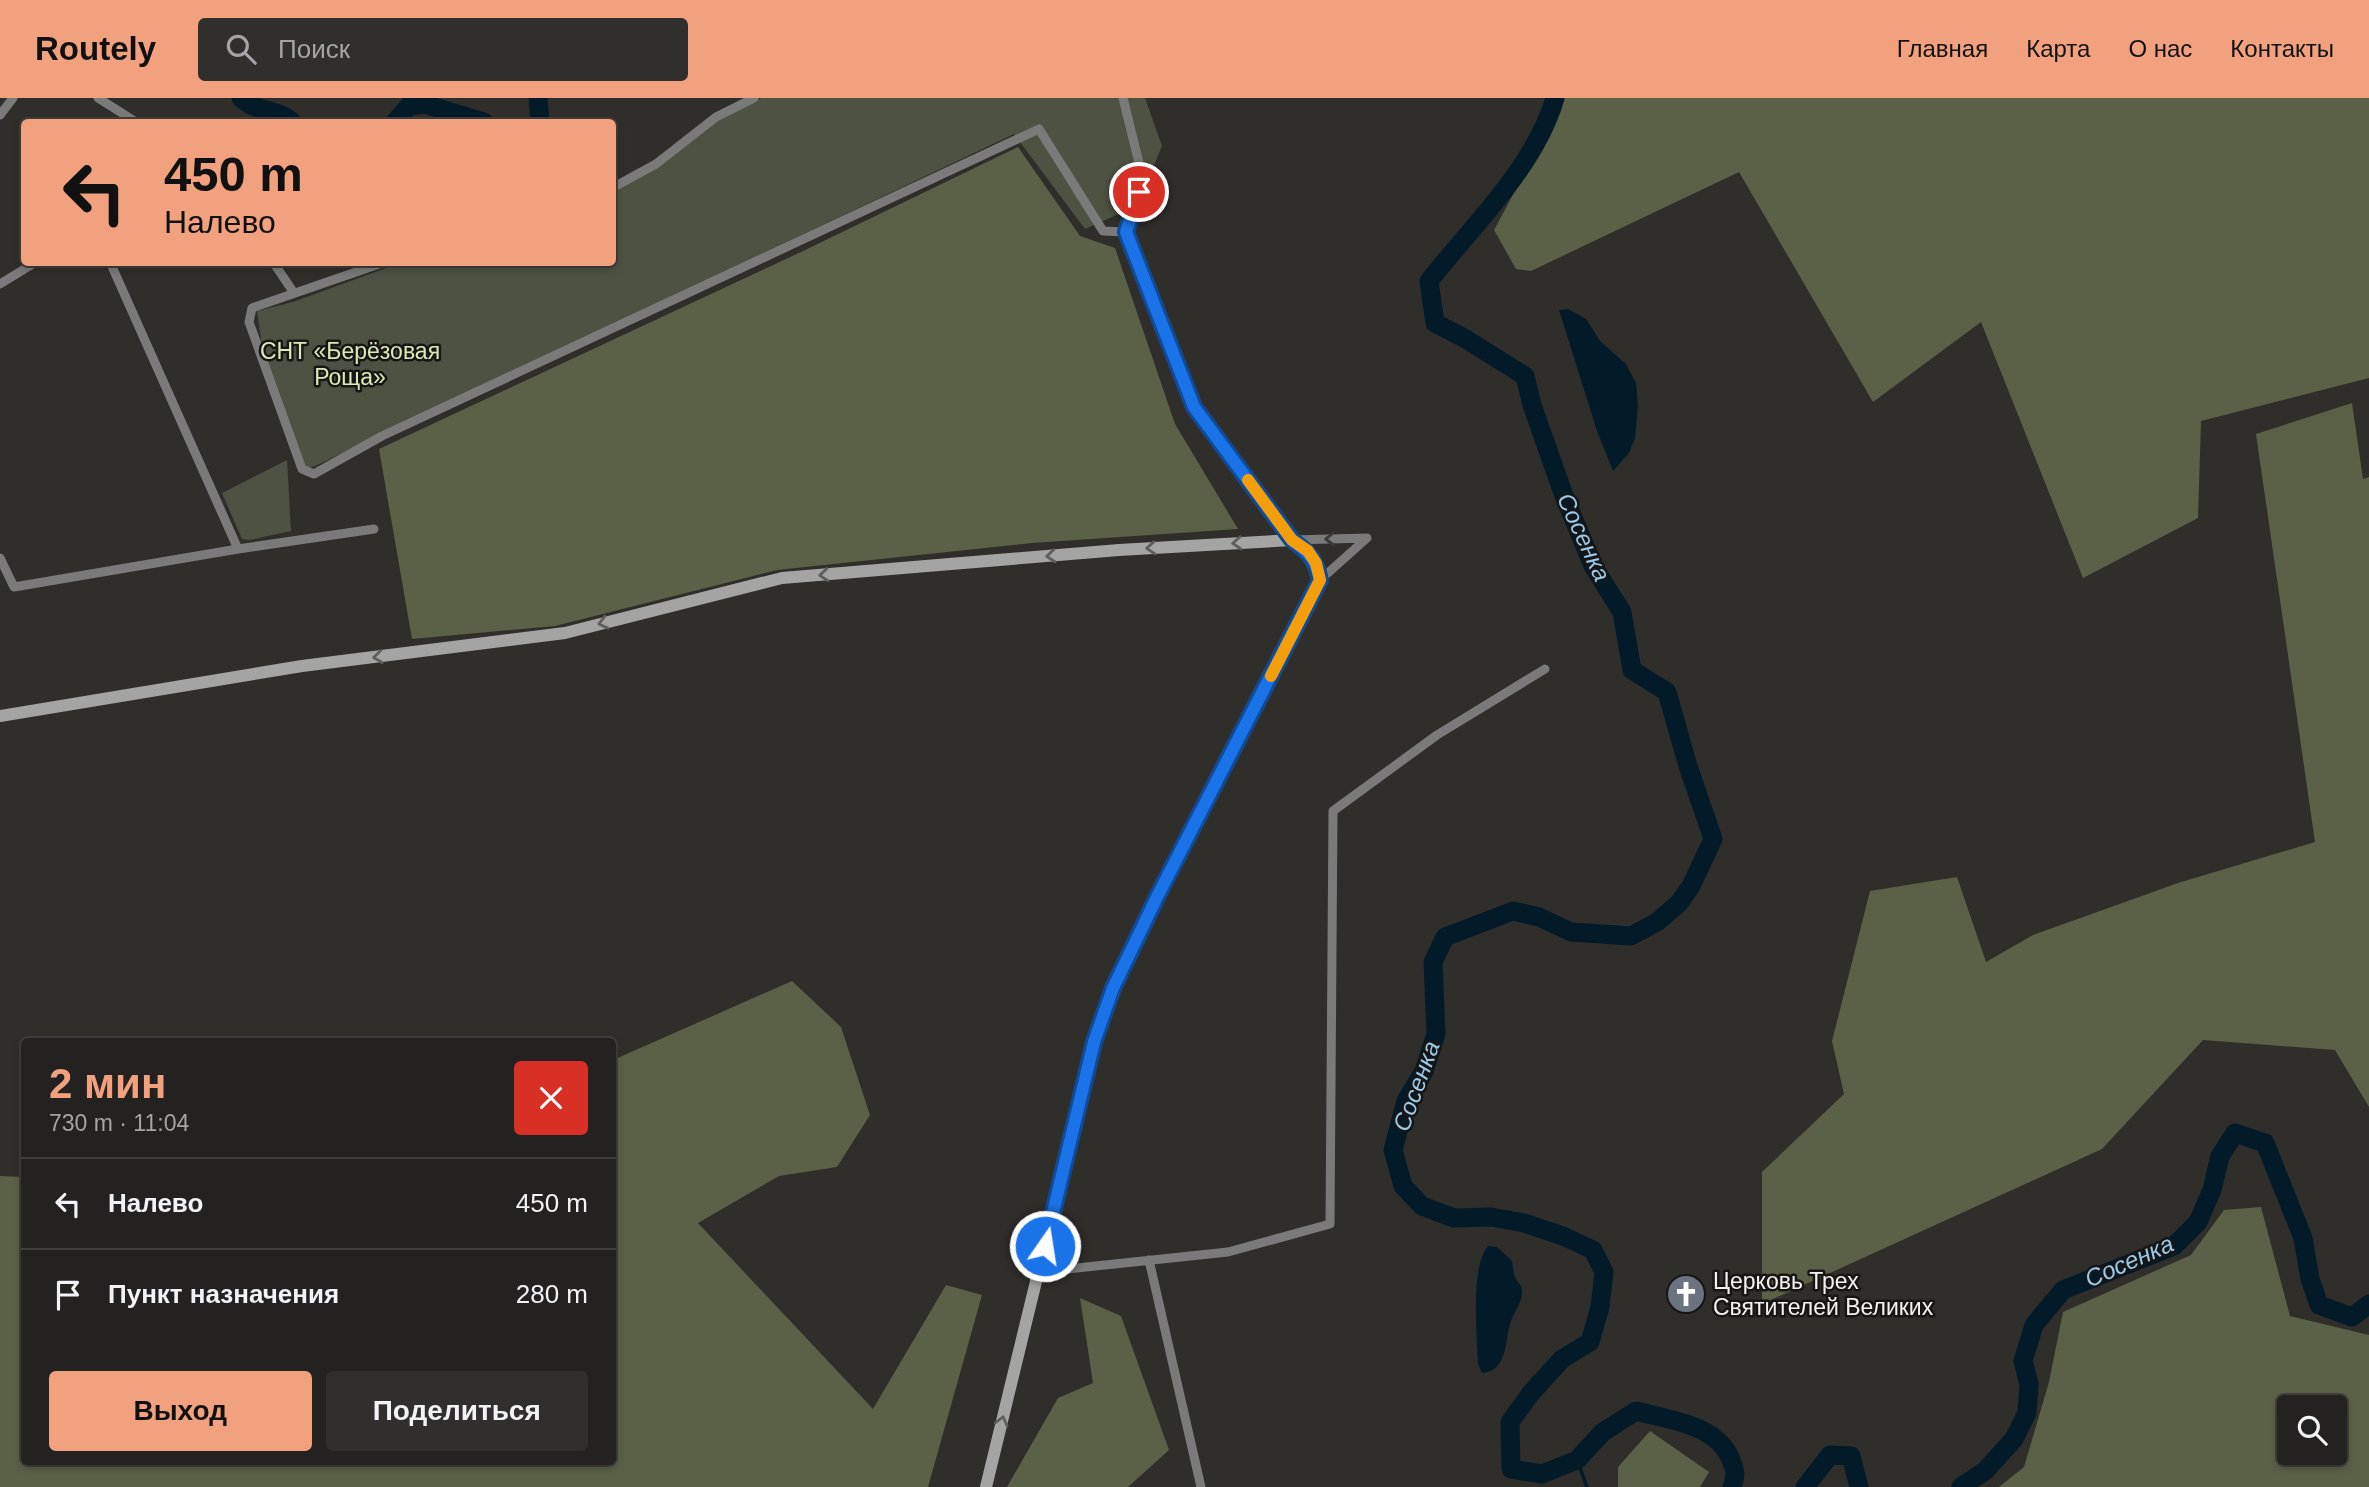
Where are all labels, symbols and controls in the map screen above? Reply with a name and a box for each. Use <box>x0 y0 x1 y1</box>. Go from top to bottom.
search box <box>198 18 688 81</box>
text: Routely <box>35 30 156 67</box>
icon: search <box>222 30 260 68</box>
text: Поиск <box>278 34 350 64</box>
text: Главная <box>1897 35 1988 62</box>
text: Карта <box>2026 35 2090 62</box>
text: О нас <box>2128 35 2192 62</box>
text: Контакты <box>2230 35 2334 62</box>
icon: left <box>49 147 140 238</box>
text: 450 m <box>164 147 303 201</box>
pin <box>1109 162 1169 222</box>
icon: arrive <box>1120 173 1158 211</box>
text: Налево <box>164 204 276 240</box>
park label: СНТ «Берёзовая Роща» <box>260 338 440 390</box>
water label: Сосенка <box>1552 489 1616 585</box>
one-way arrow <box>1324 532 1335 547</box>
one-way arrow <box>1232 536 1243 551</box>
one-way arrow <box>1145 540 1156 555</box>
one-way arrow <box>1045 548 1056 563</box>
one-way arrow <box>819 567 830 582</box>
one-way arrow <box>597 615 609 629</box>
one-way arrow <box>372 649 384 664</box>
water label: Сосенка <box>1387 1037 1445 1135</box>
text: 2 мин <box>49 1060 166 1107</box>
button: close <box>514 1061 588 1135</box>
text: 730 m · 11:04 <box>49 1110 189 1136</box>
icon: left <box>49 1185 87 1223</box>
text: Налево <box>108 1188 203 1218</box>
text: 450 m <box>516 1188 588 1218</box>
position arrow <box>1008 1209 1082 1283</box>
water label: Сосенка <box>2081 1230 2177 1292</box>
place label: Церковь Трех Святителей Великих <box>1713 1268 1934 1320</box>
church icon: Церковь Трех Святителей Великих <box>1665 1273 1707 1315</box>
icon: arrive <box>49 1276 87 1314</box>
text: Пункт назначения <box>108 1279 339 1309</box>
text: 280 m <box>516 1279 588 1309</box>
button: Выход <box>49 1371 312 1451</box>
button: Поделиться <box>326 1371 588 1451</box>
map controls <box>2277 1395 2347 1465</box>
button: search <box>2277 1395 2347 1465</box>
one-way arrow <box>994 1415 1008 1427</box>

